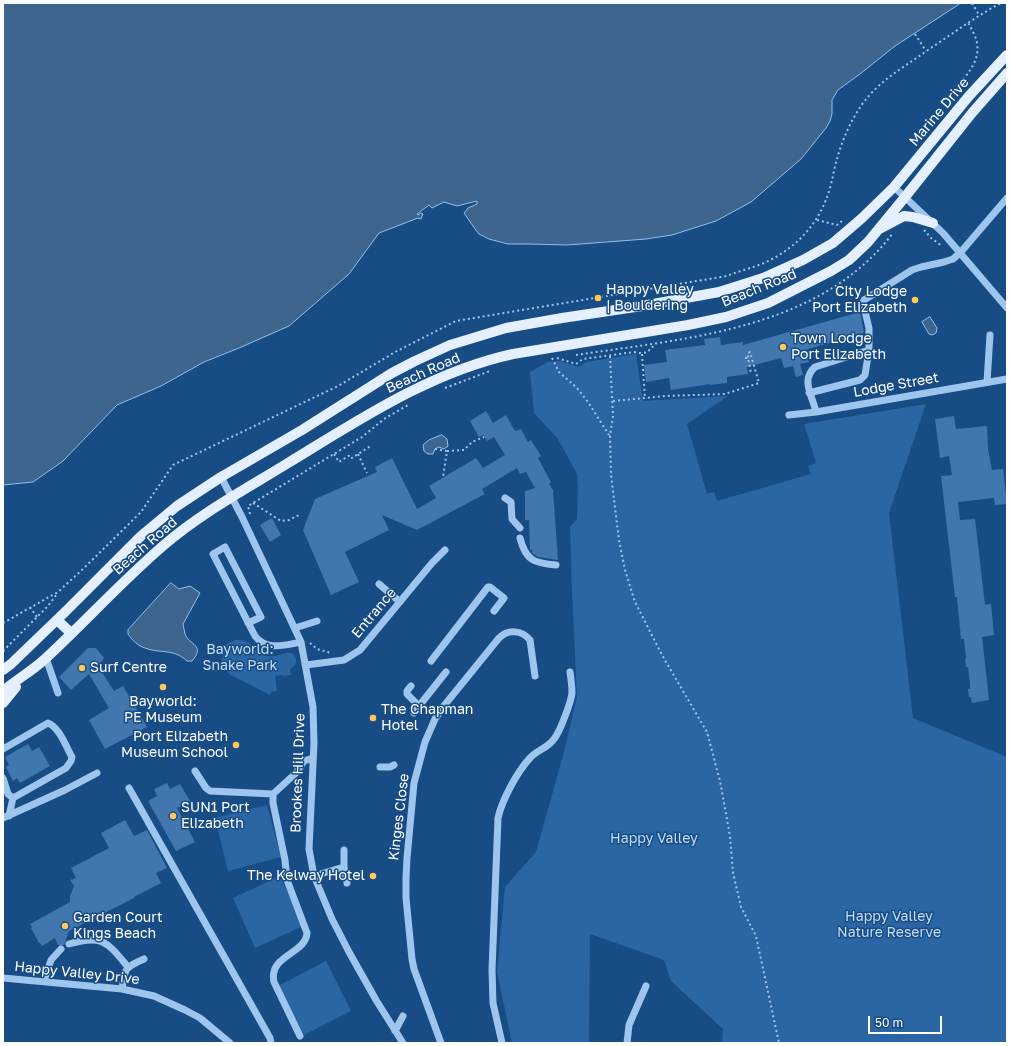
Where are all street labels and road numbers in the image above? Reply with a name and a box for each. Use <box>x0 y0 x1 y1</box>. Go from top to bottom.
street label: Marine Drive <box>906 74 972 150</box>
street label: Beach Road <box>719 265 799 311</box>
street label: Beach Road <box>383 349 463 397</box>
street label: Lodge Street <box>852 369 940 401</box>
street label: Beach Road <box>110 514 180 578</box>
street label: Entrance <box>348 585 400 641</box>
street label: Brookes Hill Drive <box>288 713 308 833</box>
street label: Kinges Close <box>385 773 413 861</box>
street label: Happy Valley Drive <box>13 958 141 988</box>

